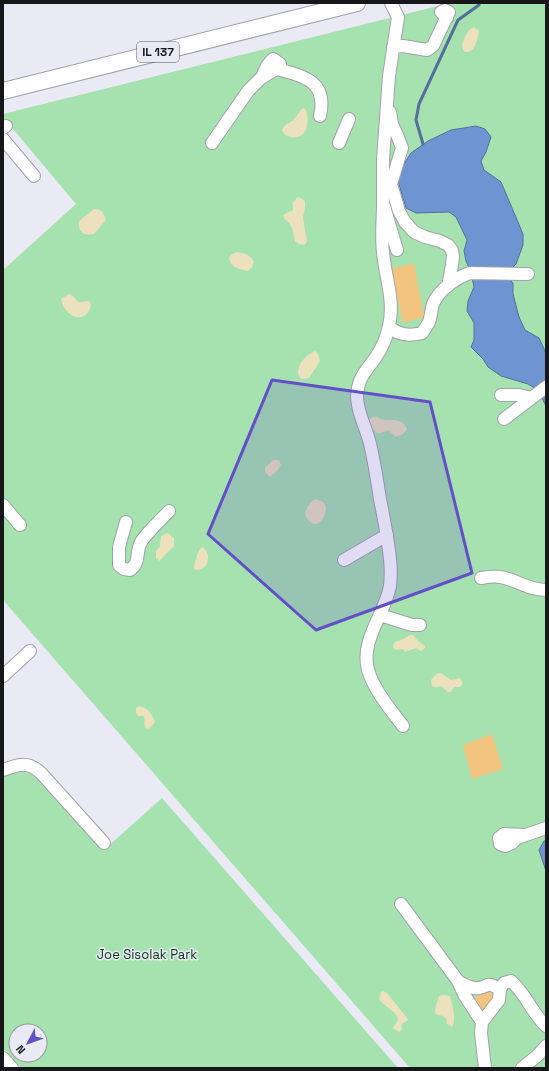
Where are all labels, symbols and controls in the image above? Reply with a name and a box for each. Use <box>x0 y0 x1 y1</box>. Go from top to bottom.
road number: IL 137 <box>137 42 179 62</box>
park label: Joe Sisolak Park <box>97 946 197 963</box>
north arrow <box>8 1023 48 1063</box>
text: N <box>13 1042 28 1057</box>

